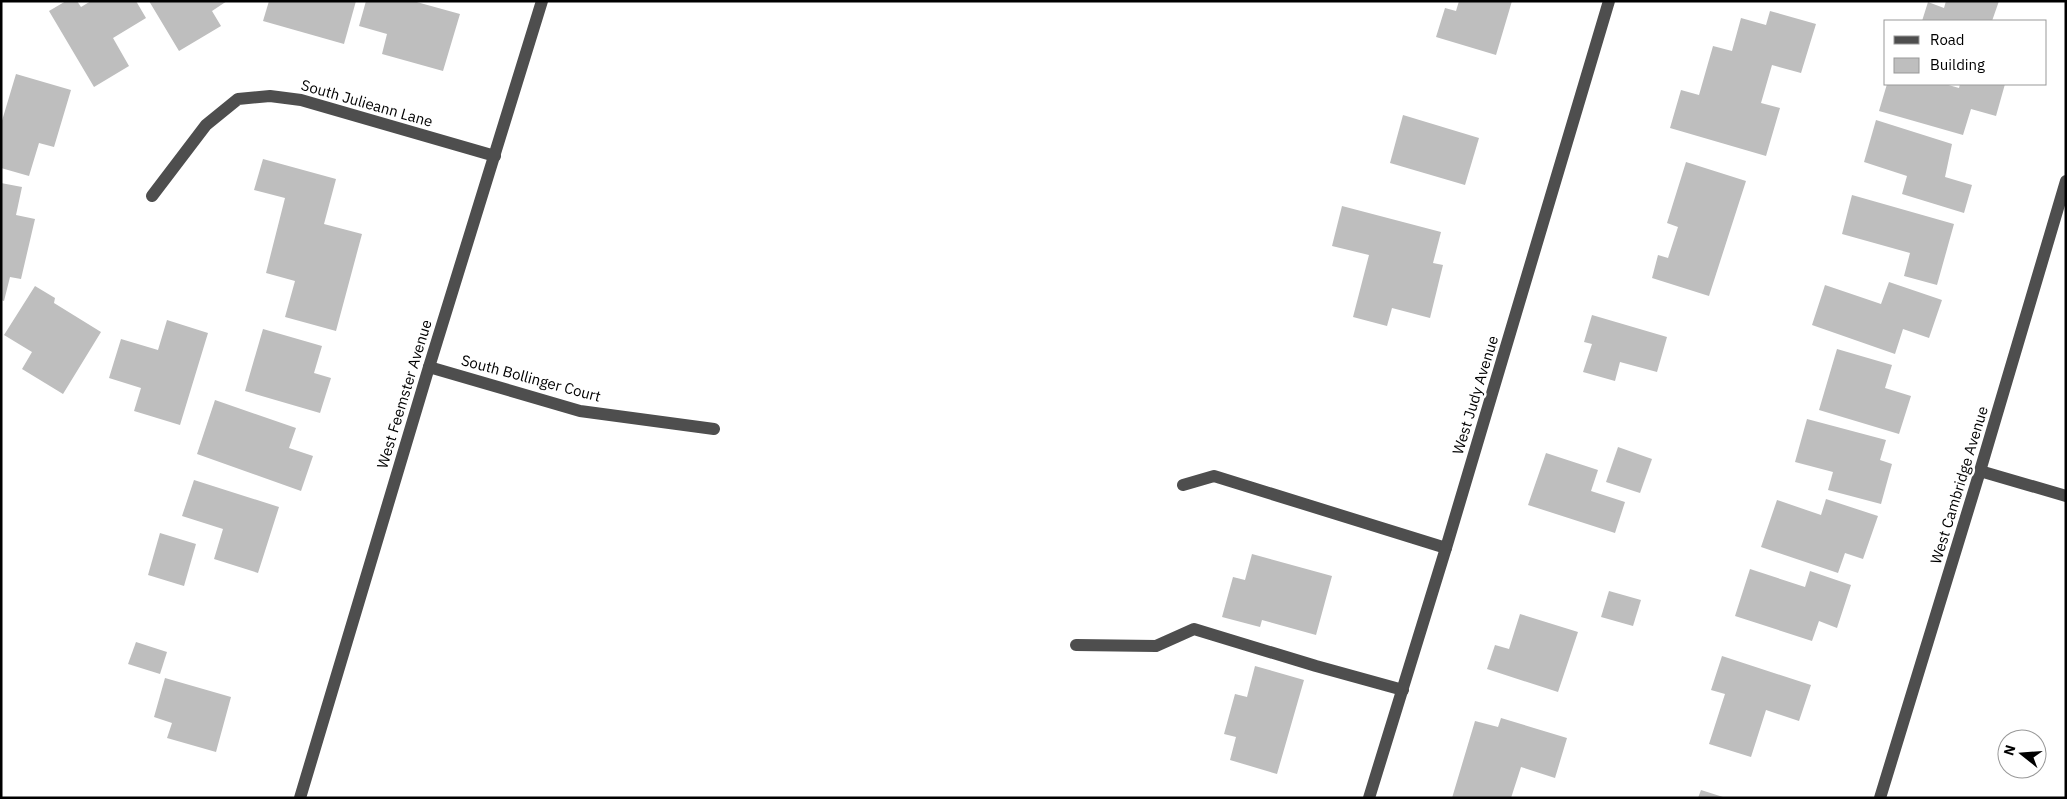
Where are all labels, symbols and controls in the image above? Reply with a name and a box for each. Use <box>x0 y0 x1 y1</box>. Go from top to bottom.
legend <box>1884 20 2047 85</box>
text: Road <box>1930 30 1965 49</box>
text: Building <box>1930 55 1985 74</box>
street label: South Julieann Lane <box>299 75 435 131</box>
street label: West Feemster Avenue <box>372 317 436 471</box>
street label: West Judy Avenue <box>1448 333 1502 457</box>
street label: South Bollinger Court <box>459 350 603 406</box>
street label: West Cambridge Avenue <box>1926 404 1992 566</box>
north arrow <box>1997 729 2047 779</box>
text: N <box>1999 743 2020 758</box>

